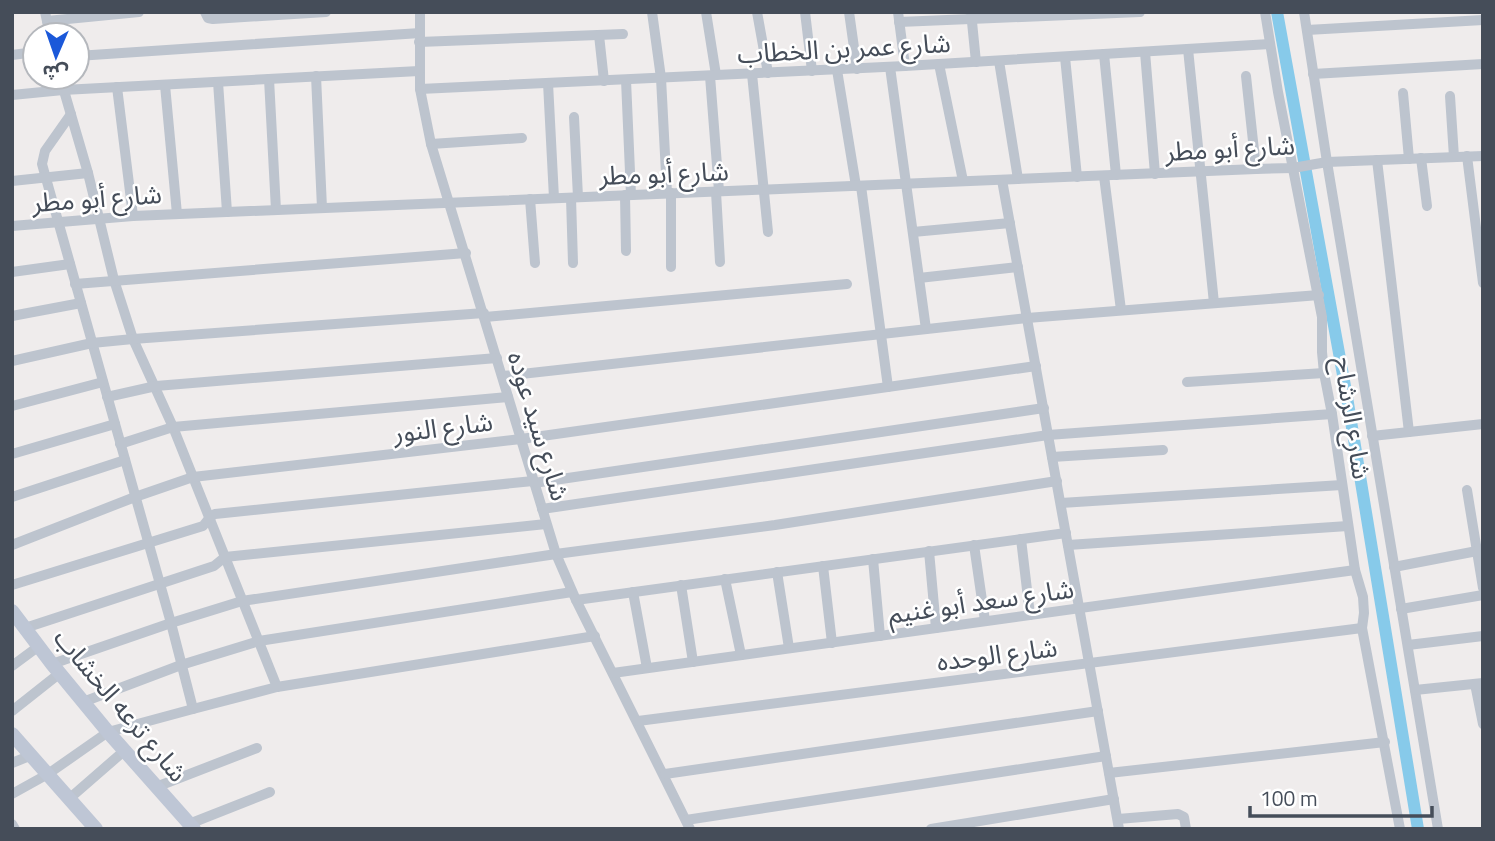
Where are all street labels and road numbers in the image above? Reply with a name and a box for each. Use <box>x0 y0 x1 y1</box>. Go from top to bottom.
street label: شارع عمر بن الخطاب <box>736 23 952 73</box>
street label: شارع أبو مطر <box>1163 125 1296 171</box>
street label: شارع أبو مطر <box>597 151 730 195</box>
street label: شارع أبو مطر <box>30 174 163 222</box>
street label: شارع سيد عوده <box>498 347 580 505</box>
street label: شارع الرشاح <box>1324 354 1382 482</box>
street label: شارع النور <box>390 402 495 453</box>
street label: شارع سعد أبو غنيم <box>886 569 1077 634</box>
street label: شارع ترعه الخشاب <box>45 620 197 790</box>
street label: شارع الوحده <box>934 627 1060 681</box>

